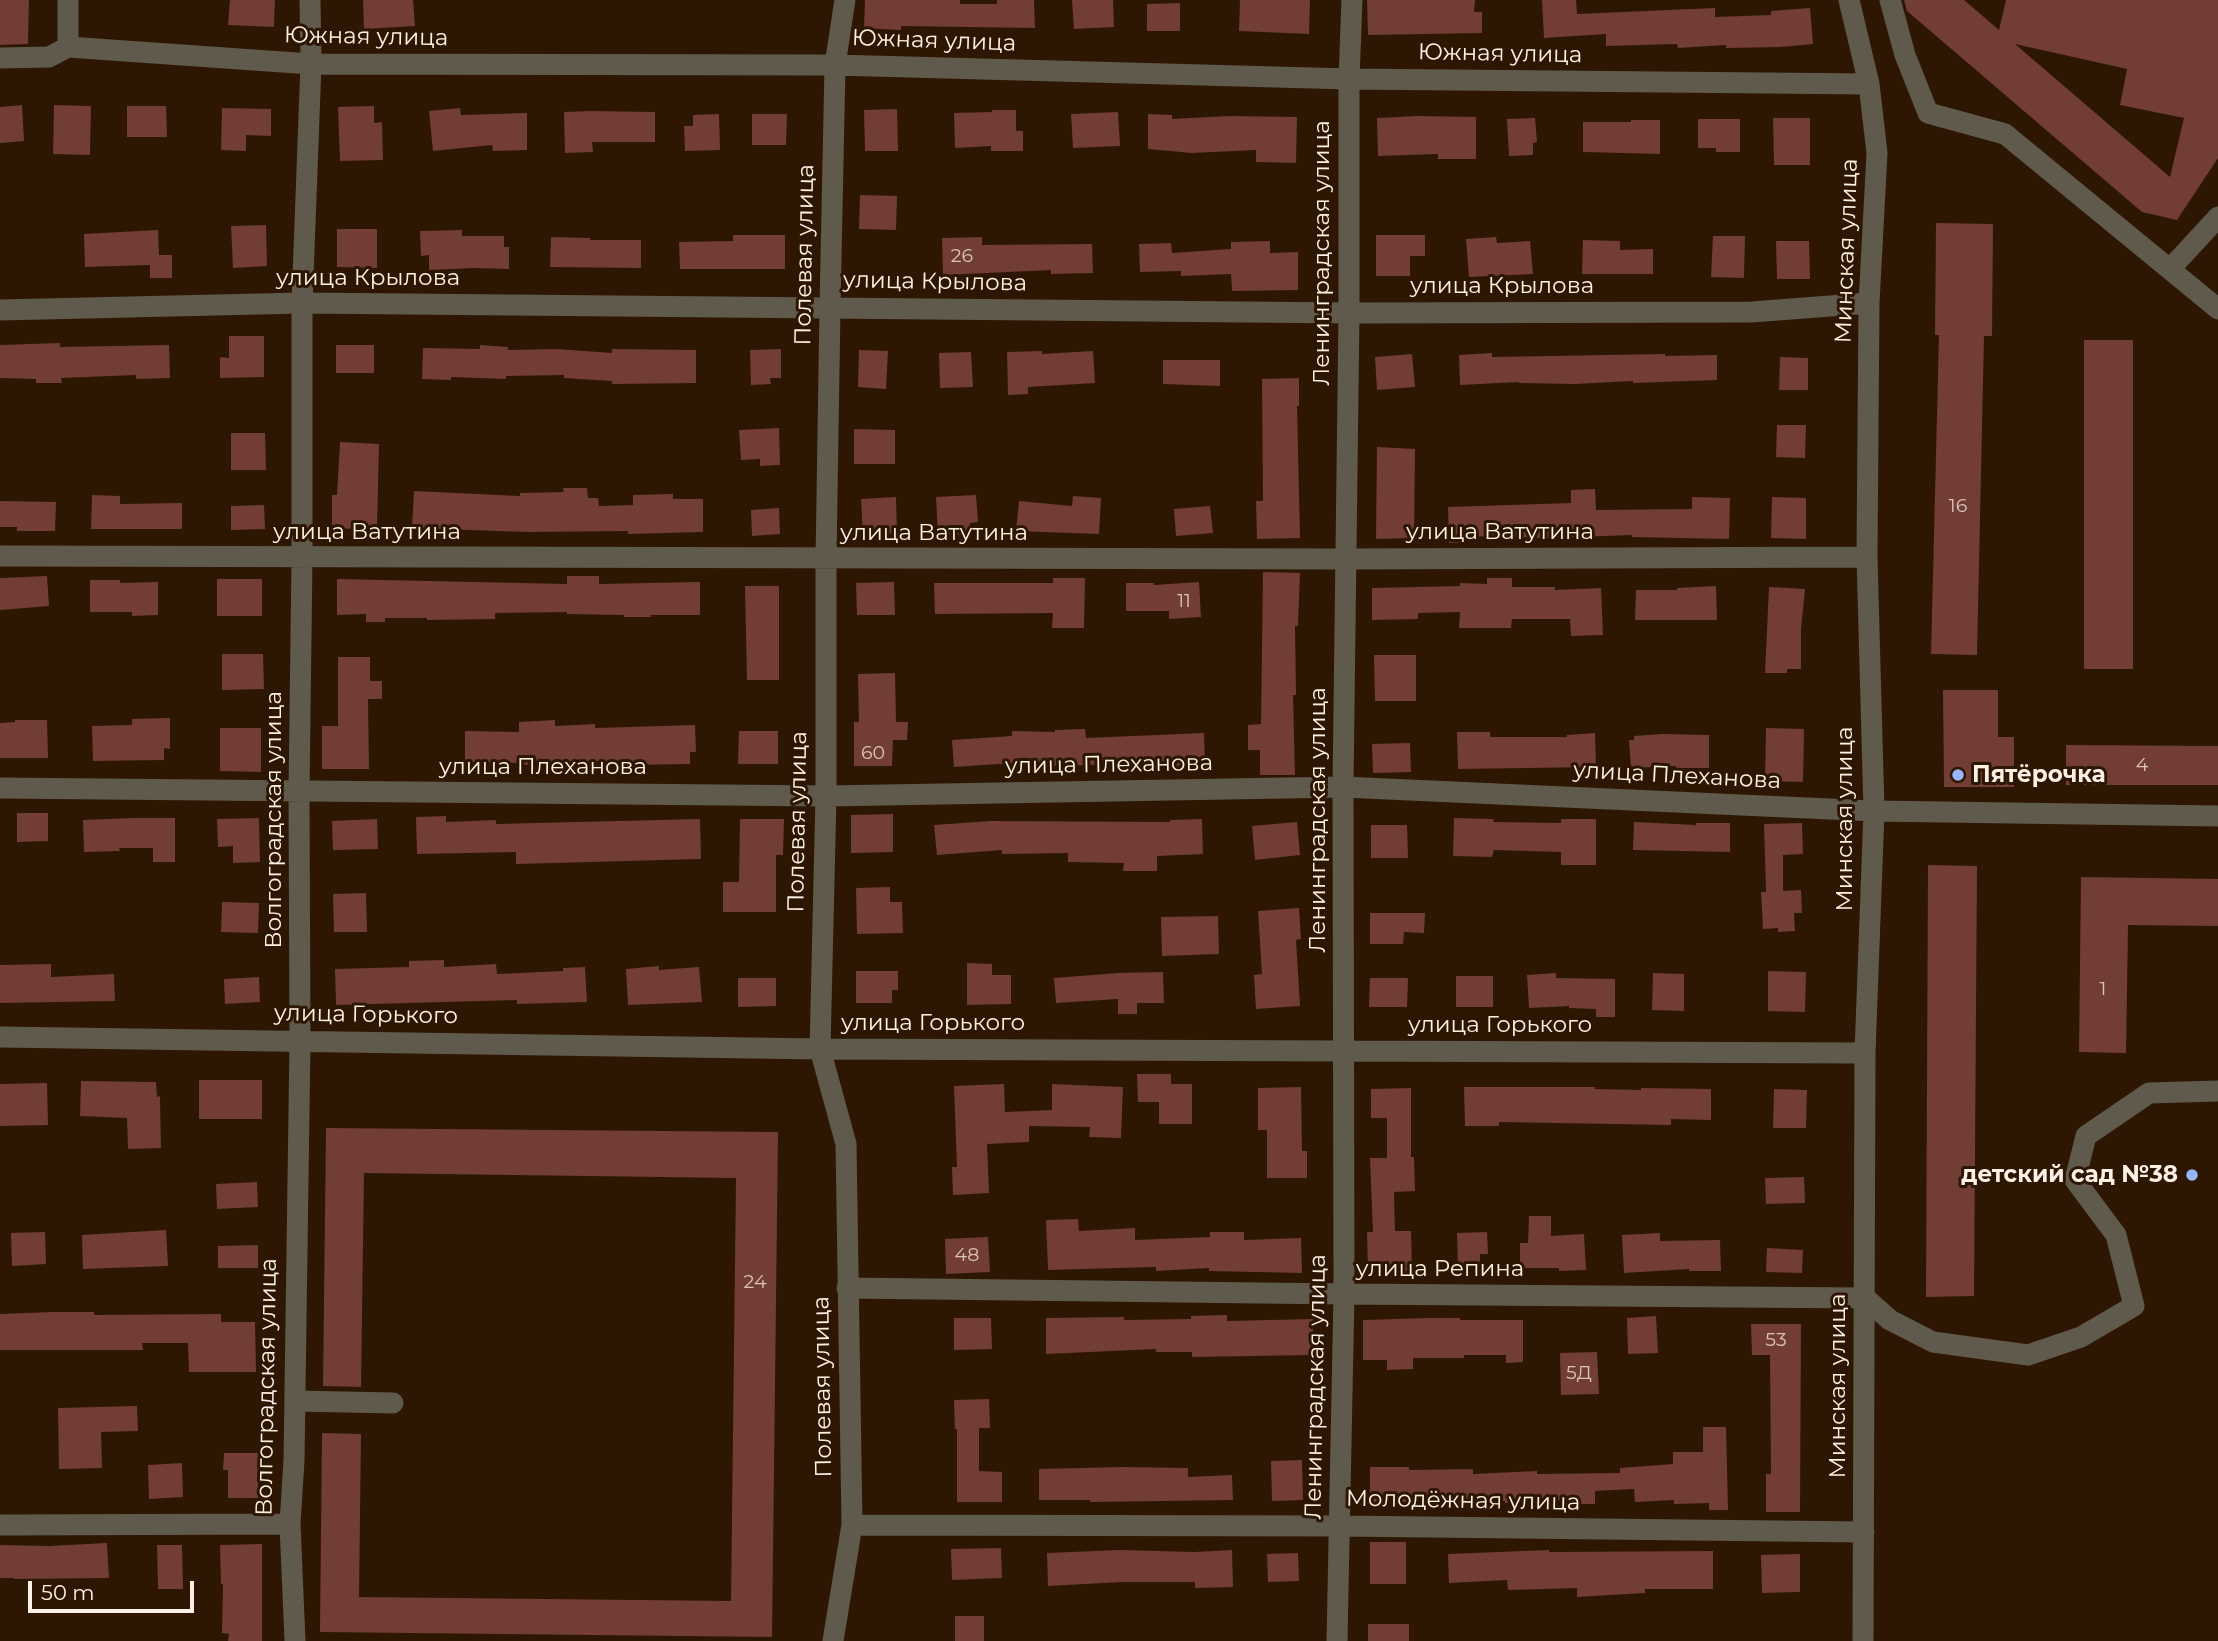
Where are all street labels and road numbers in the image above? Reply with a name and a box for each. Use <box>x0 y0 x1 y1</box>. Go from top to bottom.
street label: Южная улица <box>284 22 448 52</box>
street label: Южная улица <box>851 24 1017 58</box>
street label: Южная улица <box>1418 39 1582 69</box>
street label: Ленинградская улица <box>1308 120 1336 386</box>
street label: Минская улица <box>1830 158 1864 344</box>
street label: Полевая улица <box>790 164 820 346</box>
street label: улица Крылова <box>276 264 460 292</box>
street label: улица Крылова <box>843 267 1027 297</box>
street label: улица Крылова <box>1410 272 1594 300</box>
street label: улица Ватутина <box>273 518 461 546</box>
street label: улица Ватутина <box>1406 518 1594 546</box>
street label: улица Ватутина <box>840 519 1028 547</box>
street label: Ленинградская улица <box>1304 687 1332 953</box>
street label: Волгоградская улица <box>260 691 288 949</box>
street label: Минская улица <box>1831 727 1859 911</box>
street label: Полевая улица <box>783 731 813 913</box>
street label: улица Плеханова <box>1005 749 1213 781</box>
street label: улица Плеханова <box>439 753 647 781</box>
street label: улица Плеханова <box>1572 757 1782 795</box>
street label: улица Горького <box>274 1000 458 1030</box>
street label: улица Горького <box>841 1009 1025 1037</box>
street label: улица Горького <box>1408 1011 1592 1039</box>
street label: Ленинградская улица <box>1300 1254 1332 1520</box>
street label: улица Репина <box>1356 1255 1524 1283</box>
street label: Волгоградская улица <box>251 1258 283 1516</box>
street label: Минская улица <box>1824 1294 1852 1478</box>
street label: Полевая улица <box>808 1296 838 1478</box>
street label: Молодёжная улица <box>1346 1485 1580 1517</box>

